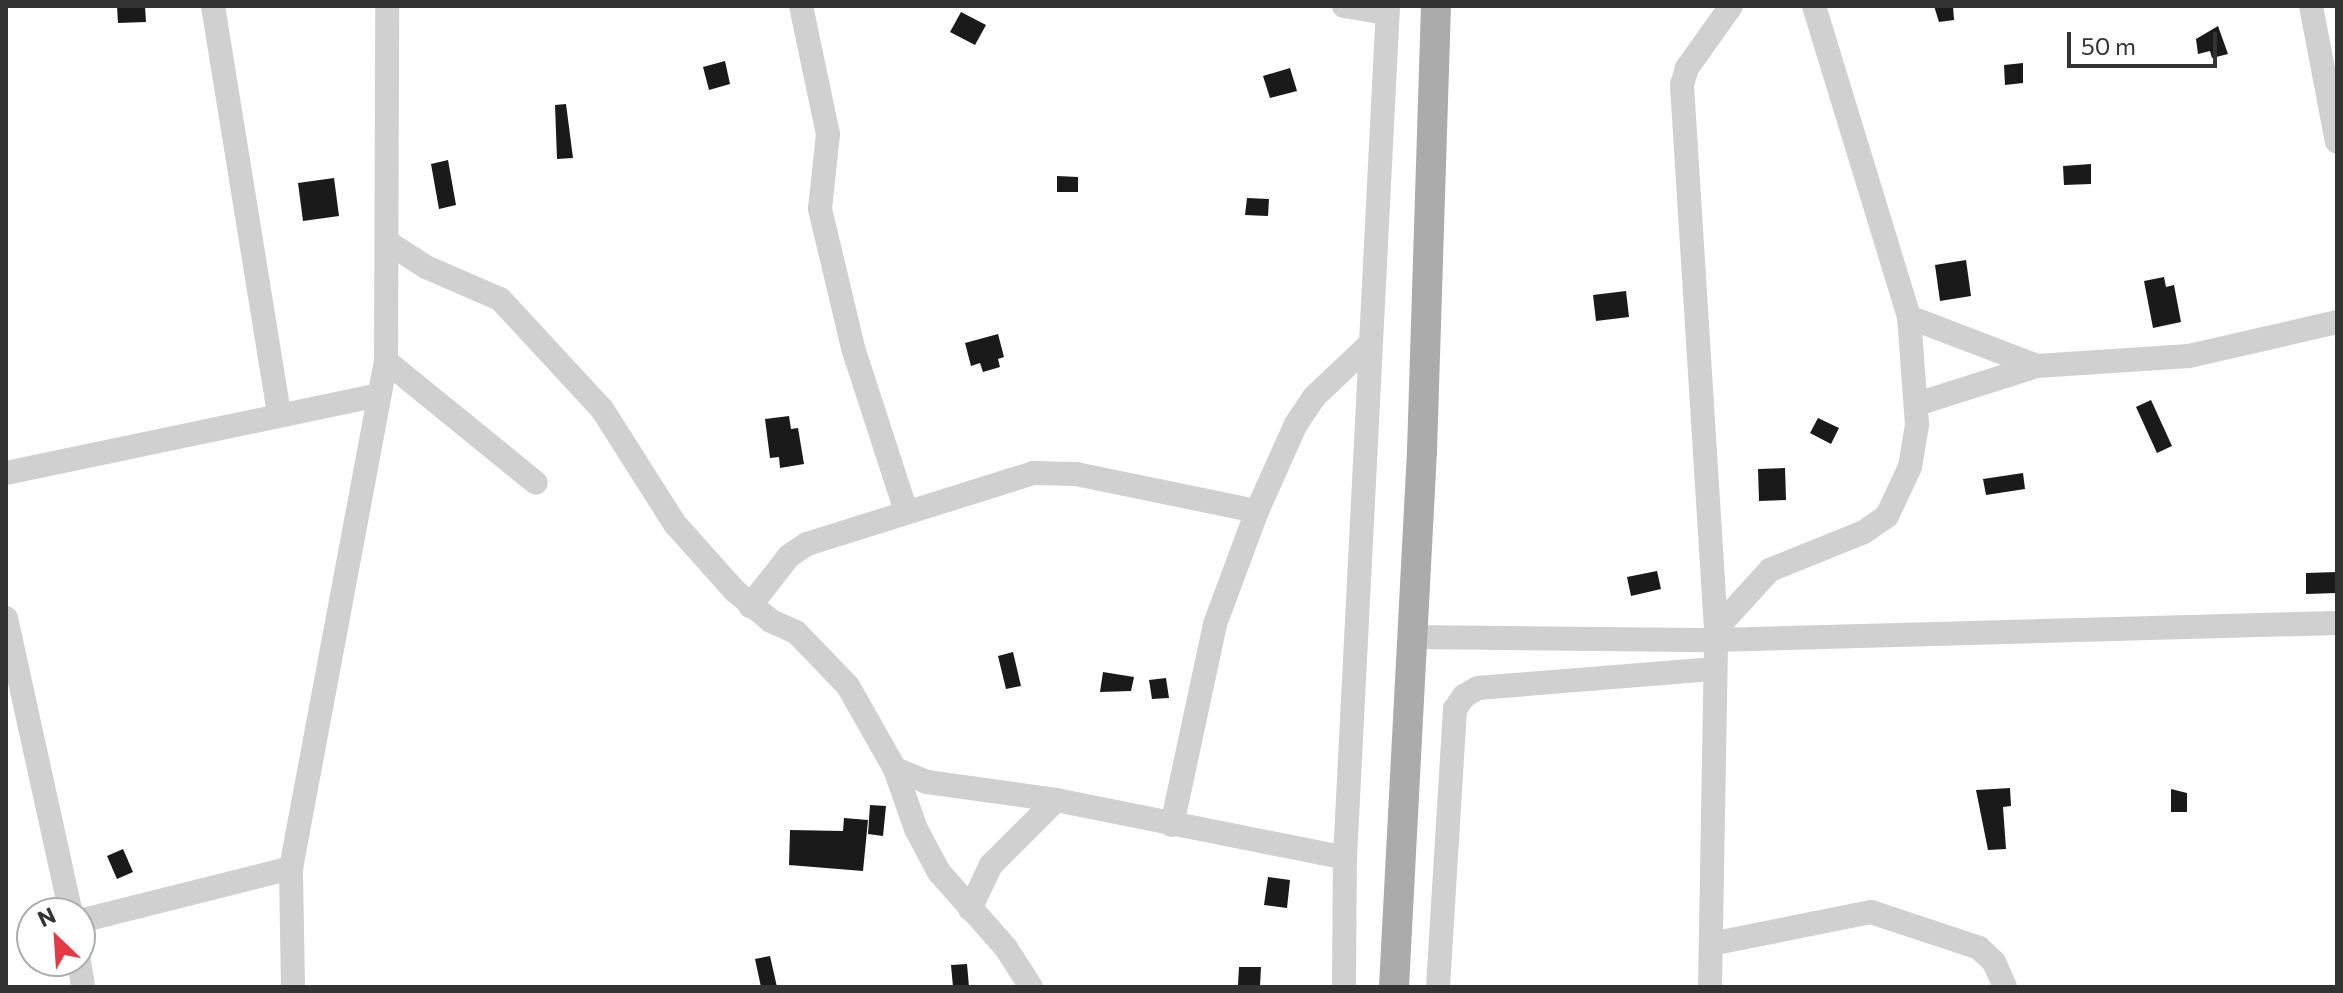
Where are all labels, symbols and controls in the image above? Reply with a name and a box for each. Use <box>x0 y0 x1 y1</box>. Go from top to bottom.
scale bar <box>2071 16 2221 66</box>
text: 50 m <box>2081 31 2136 60</box>
north arrow <box>16 897 96 977</box>
text: N <box>33 901 60 932</box>

